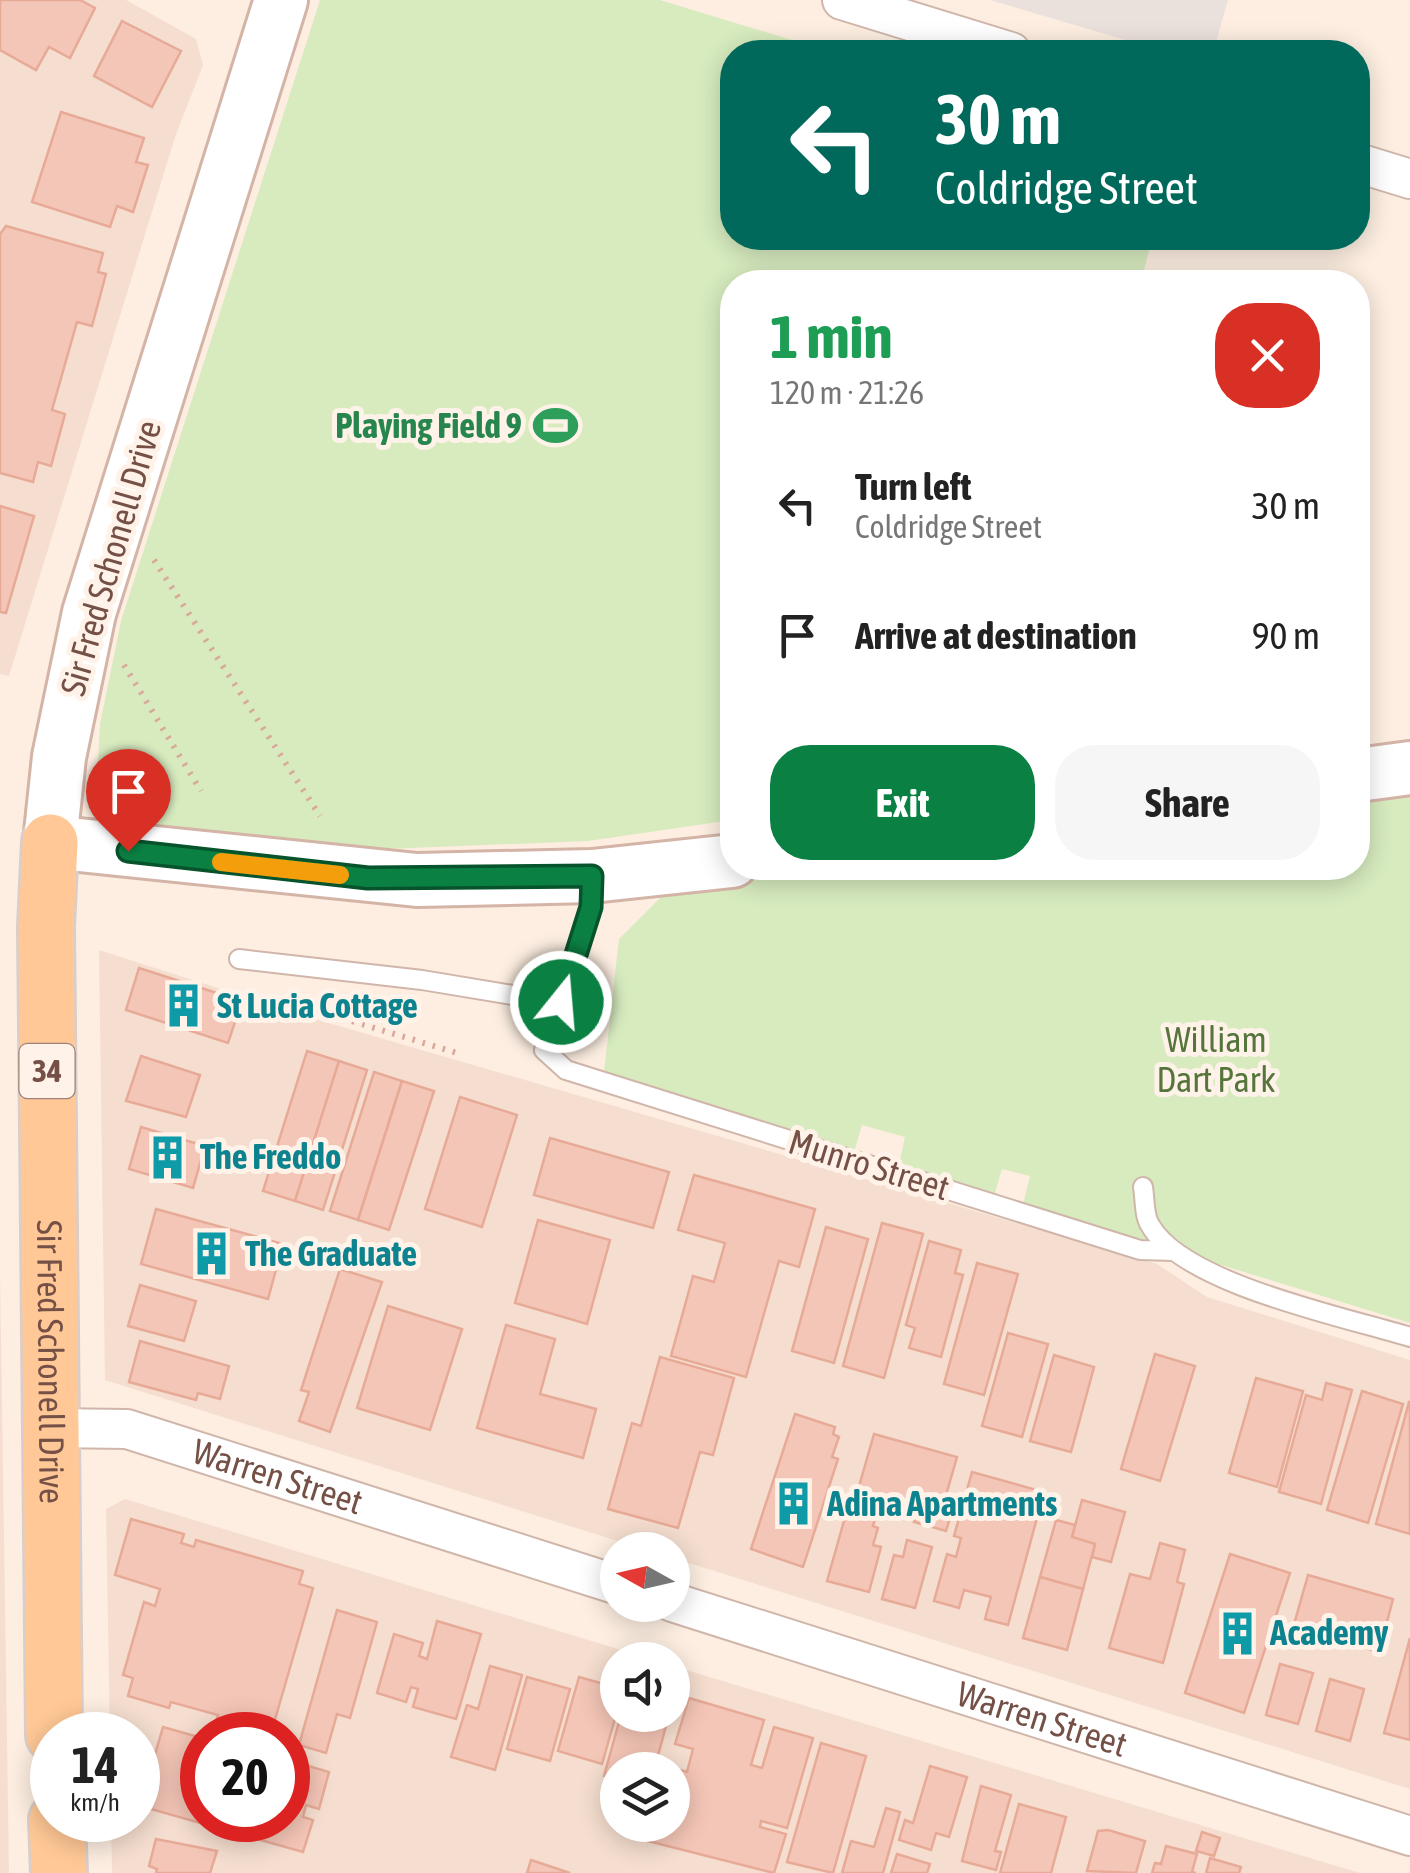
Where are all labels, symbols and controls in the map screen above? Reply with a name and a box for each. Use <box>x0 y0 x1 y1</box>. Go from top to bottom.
text: 30 m <box>935 79 1061 159</box>
icon: left <box>770 80 900 210</box>
text: Coldridge Street <box>935 162 1198 214</box>
text: 1 min <box>770 302 893 371</box>
button: close <box>1215 303 1320 408</box>
text: 120 m · 21:26 <box>770 374 924 411</box>
sports icon: Playing Field 9 <box>531 402 579 450</box>
place label: Playing Field 9 <box>335 405 522 445</box>
street label: Sir Fred Schonell Drive <box>52 416 168 700</box>
text: Turn left <box>855 465 971 508</box>
icon: left <box>770 478 825 533</box>
text: 30 m <box>1252 484 1320 527</box>
text: Coldridge Street <box>855 508 1042 545</box>
icon: arrive <box>770 608 825 663</box>
text: Arrive at destination <box>855 614 1137 657</box>
text: 90 m <box>1252 614 1320 657</box>
button: Exit <box>770 745 1035 860</box>
button: Share <box>1055 745 1320 860</box>
pin <box>86 749 171 852</box>
icon: arrive <box>101 764 156 819</box>
position arrow <box>509 950 613 1054</box>
building icon: St Lucia Cottage <box>160 982 208 1030</box>
place label: St Lucia Cottage <box>217 985 418 1025</box>
park label: William Dart Park <box>1156 1019 1276 1099</box>
road number: 34 <box>20 1044 74 1098</box>
street label: Munro Street <box>784 1121 954 1207</box>
building icon: The Freddo <box>143 1133 191 1181</box>
place label: The Freddo <box>200 1136 341 1176</box>
street label: Sir Fred Schonell Drive <box>30 1220 73 1504</box>
building icon: The Graduate <box>188 1230 236 1278</box>
place label: The Graduate <box>245 1233 417 1273</box>
street label: Warren Street <box>188 1430 368 1522</box>
building icon: Adina Apartments <box>770 1480 818 1528</box>
place label: Adina Apartments <box>826 1483 1057 1523</box>
north arrow <box>600 1532 690 1622</box>
map controls <box>600 1532 690 1842</box>
building icon: Academy <box>1213 1609 1261 1657</box>
place label: Academy <box>1269 1612 1389 1652</box>
button: sound <box>600 1642 690 1732</box>
street label: Warren Street <box>952 1673 1132 1764</box>
speed limit sign: 20 <box>180 1712 310 1842</box>
text: 14 <box>71 1736 118 1794</box>
button: layers <box>600 1752 690 1842</box>
text: km/h <box>70 1788 120 1816</box>

